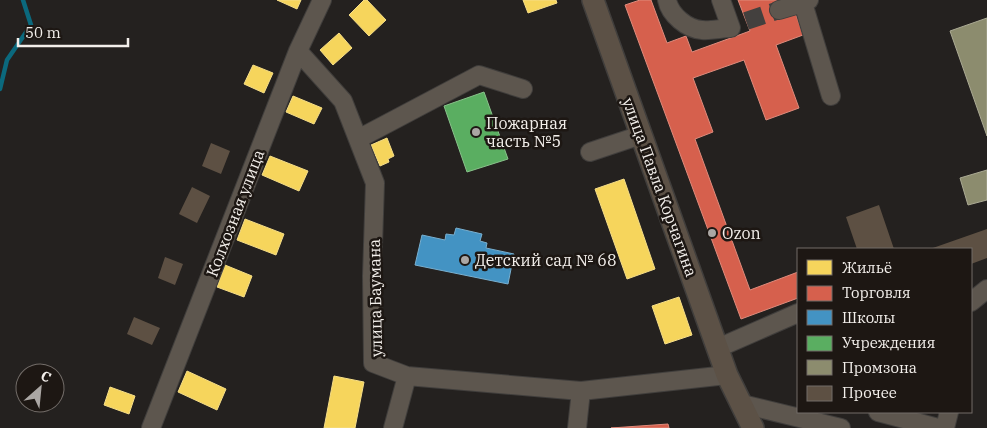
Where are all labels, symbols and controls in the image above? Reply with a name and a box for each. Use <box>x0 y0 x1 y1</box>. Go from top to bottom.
scale bar <box>18 15 128 47</box>
text: 50 m <box>25 23 61 42</box>
street label: улица Павла Корчагина <box>618 95 702 280</box>
place label: Пожарная часть №5 <box>486 113 567 151</box>
marker: Пожарная часть №5 <box>470 126 482 138</box>
street label: Колхозная улица <box>202 146 269 279</box>
place label: Ozon <box>722 223 761 243</box>
marker: Ozon <box>706 227 718 239</box>
street label: улица Баумана <box>364 238 386 357</box>
legend <box>797 248 972 413</box>
place label: Детский сад № 68 <box>475 250 617 270</box>
marker: Детский сад № 68 <box>459 254 471 266</box>
text: Жильё <box>842 258 892 277</box>
text: Торговля <box>842 283 911 302</box>
text: Школы <box>842 308 895 327</box>
text: Учреждения <box>842 333 935 352</box>
text: Промзона <box>842 358 917 377</box>
north arrow <box>15 363 65 413</box>
text: С <box>38 366 54 387</box>
text: Прочее <box>842 383 897 402</box>

